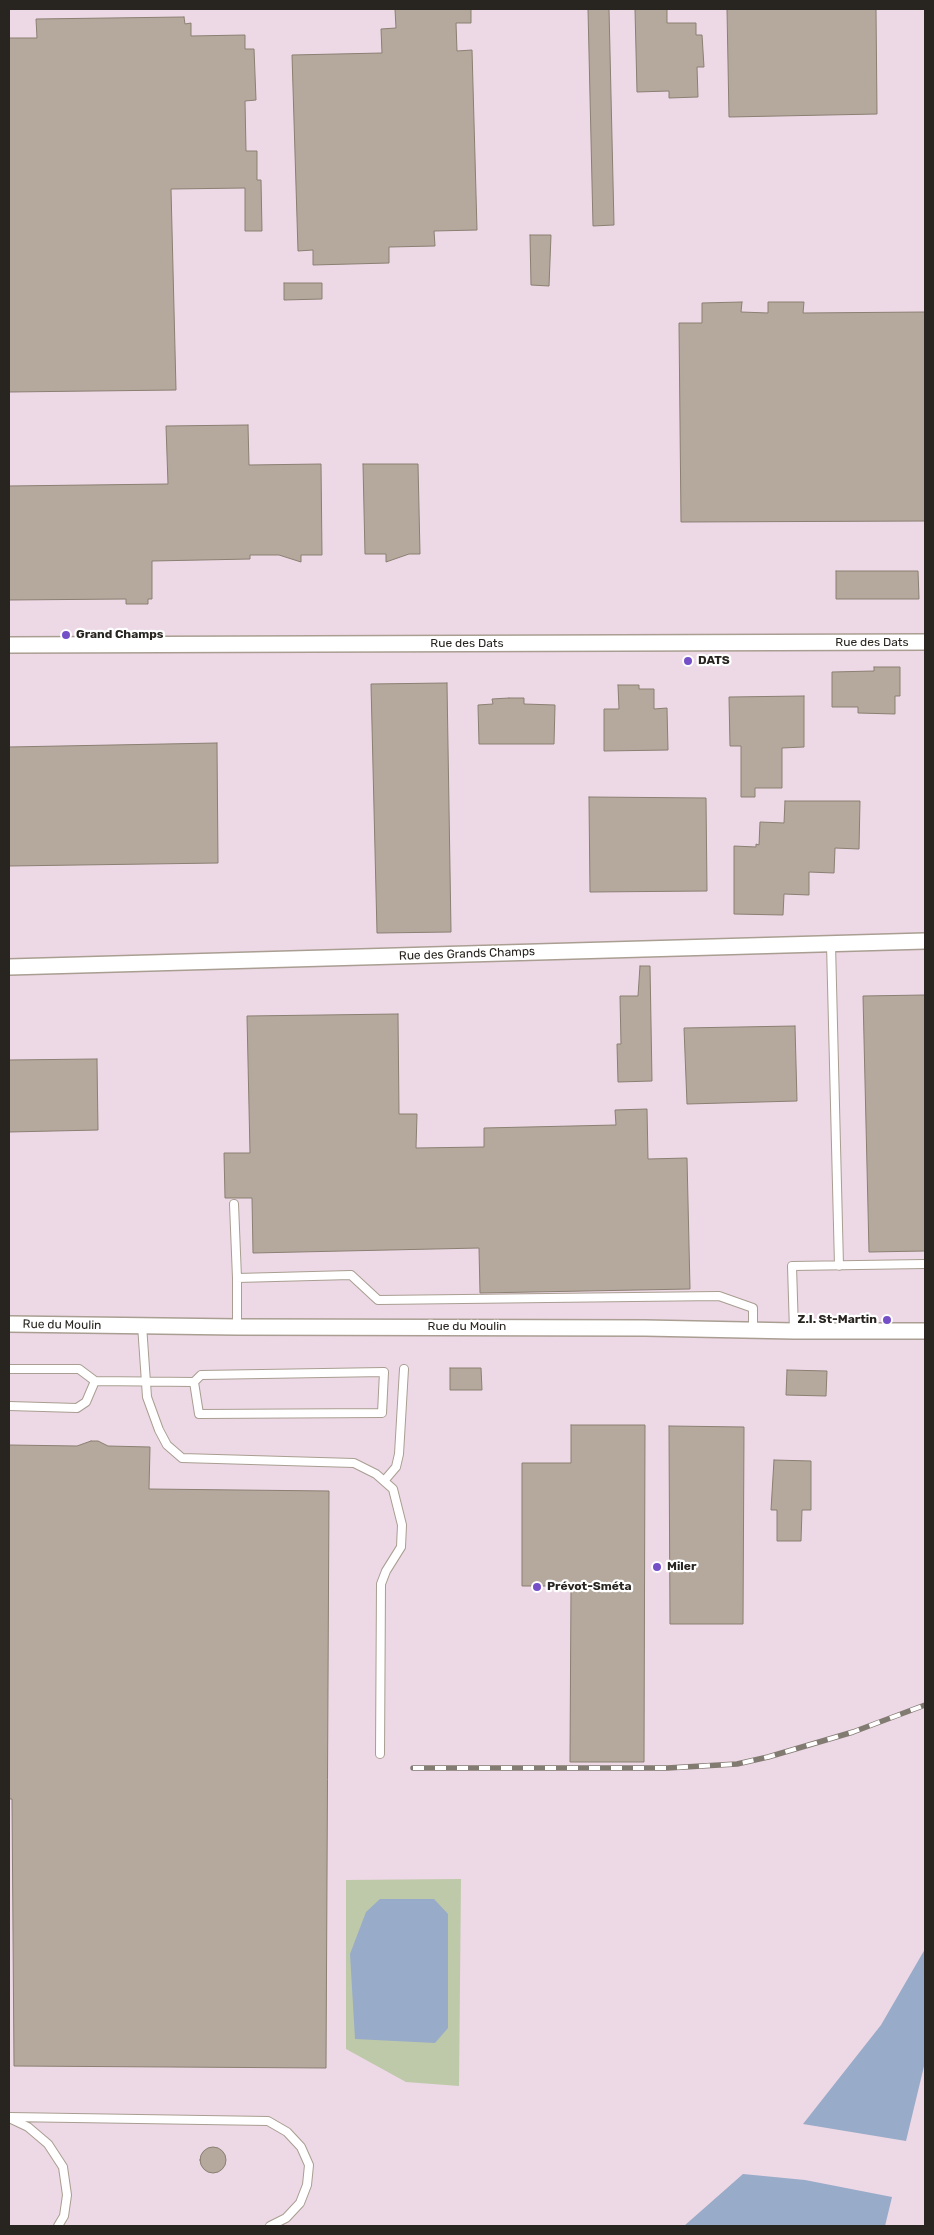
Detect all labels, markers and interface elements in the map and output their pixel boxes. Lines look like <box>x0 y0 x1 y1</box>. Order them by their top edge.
place label: Grand Champs <box>76 628 163 642</box>
marker: Grand Champs <box>60 629 72 641</box>
street label: Rue des Dats <box>835 636 909 650</box>
street label: Rue des Dats <box>430 637 504 651</box>
place label: DATS <box>698 654 730 668</box>
marker: DATS <box>682 655 694 667</box>
street label: Rue des Grands Champs <box>399 944 535 964</box>
place label: Z.I. St-Martin <box>798 1313 877 1327</box>
marker: Z.I. St-Martin <box>881 1314 893 1326</box>
street label: Rue du Moulin <box>22 1317 102 1333</box>
street label: Rue du Moulin <box>428 1320 506 1334</box>
place label: Miler <box>667 1560 696 1574</box>
marker: Miler <box>651 1561 663 1573</box>
place label: Prévot-Sméta <box>547 1580 632 1594</box>
marker: Prévot-Sméta <box>531 1581 543 1593</box>

